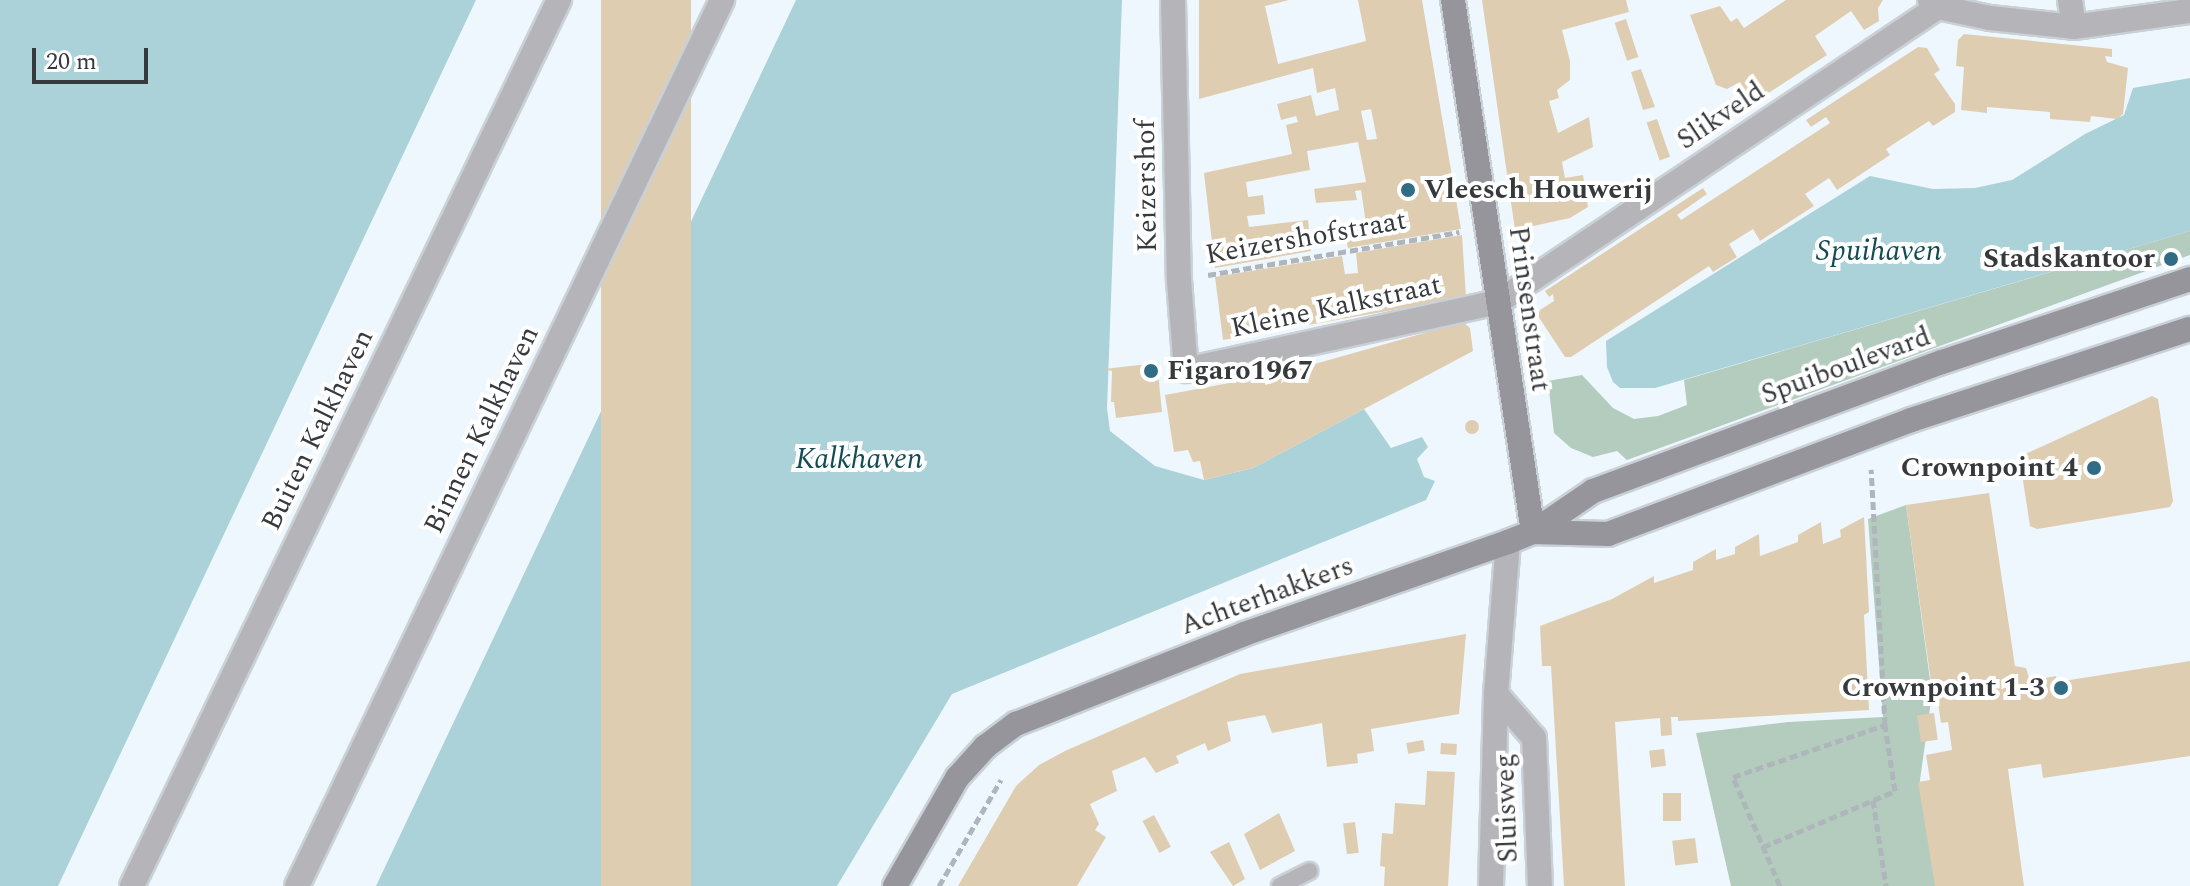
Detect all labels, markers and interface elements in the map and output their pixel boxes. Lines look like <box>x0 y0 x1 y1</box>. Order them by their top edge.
scale bar <box>36 32 152 82</box>
text: 20 m <box>46 44 97 80</box>
street label: Slikveld <box>1671 75 1771 157</box>
street label: Keizershof <box>1129 119 1165 253</box>
place label: Vleesch Houwerij <box>1424 173 1653 207</box>
marker: Vleesch Houwerij <box>1399 181 1417 199</box>
street label: Keizershofstraat <box>1203 204 1409 272</box>
street label: Prinsenstraat <box>1501 224 1557 394</box>
water label: Spuihaven <box>1816 233 1942 269</box>
place label: Stadskantoor <box>1983 242 2155 276</box>
marker: Stadskantoor <box>2162 250 2180 268</box>
street label: Kleine Kalkstraat <box>1228 268 1444 346</box>
street label: Spuiboulevard <box>1757 320 1935 412</box>
street label: Binnen Kalkhaven <box>417 321 547 539</box>
street label: Buiten Kalkhaven <box>255 324 381 536</box>
place label: Figaro1967 <box>1167 354 1313 388</box>
marker: Figaro1967 <box>1142 362 1160 380</box>
water label: Kalkhaven <box>795 441 923 477</box>
place label: Crownpoint 4 <box>1901 451 2078 485</box>
marker: Crownpoint 4 <box>2085 459 2103 477</box>
street label: Achterhakkers <box>1176 549 1358 643</box>
place label: Crownpoint 1-3 <box>1842 671 2045 705</box>
marker: Crownpoint 1-3 <box>2052 679 2070 697</box>
street label: Sluisweg <box>1488 753 1526 863</box>

